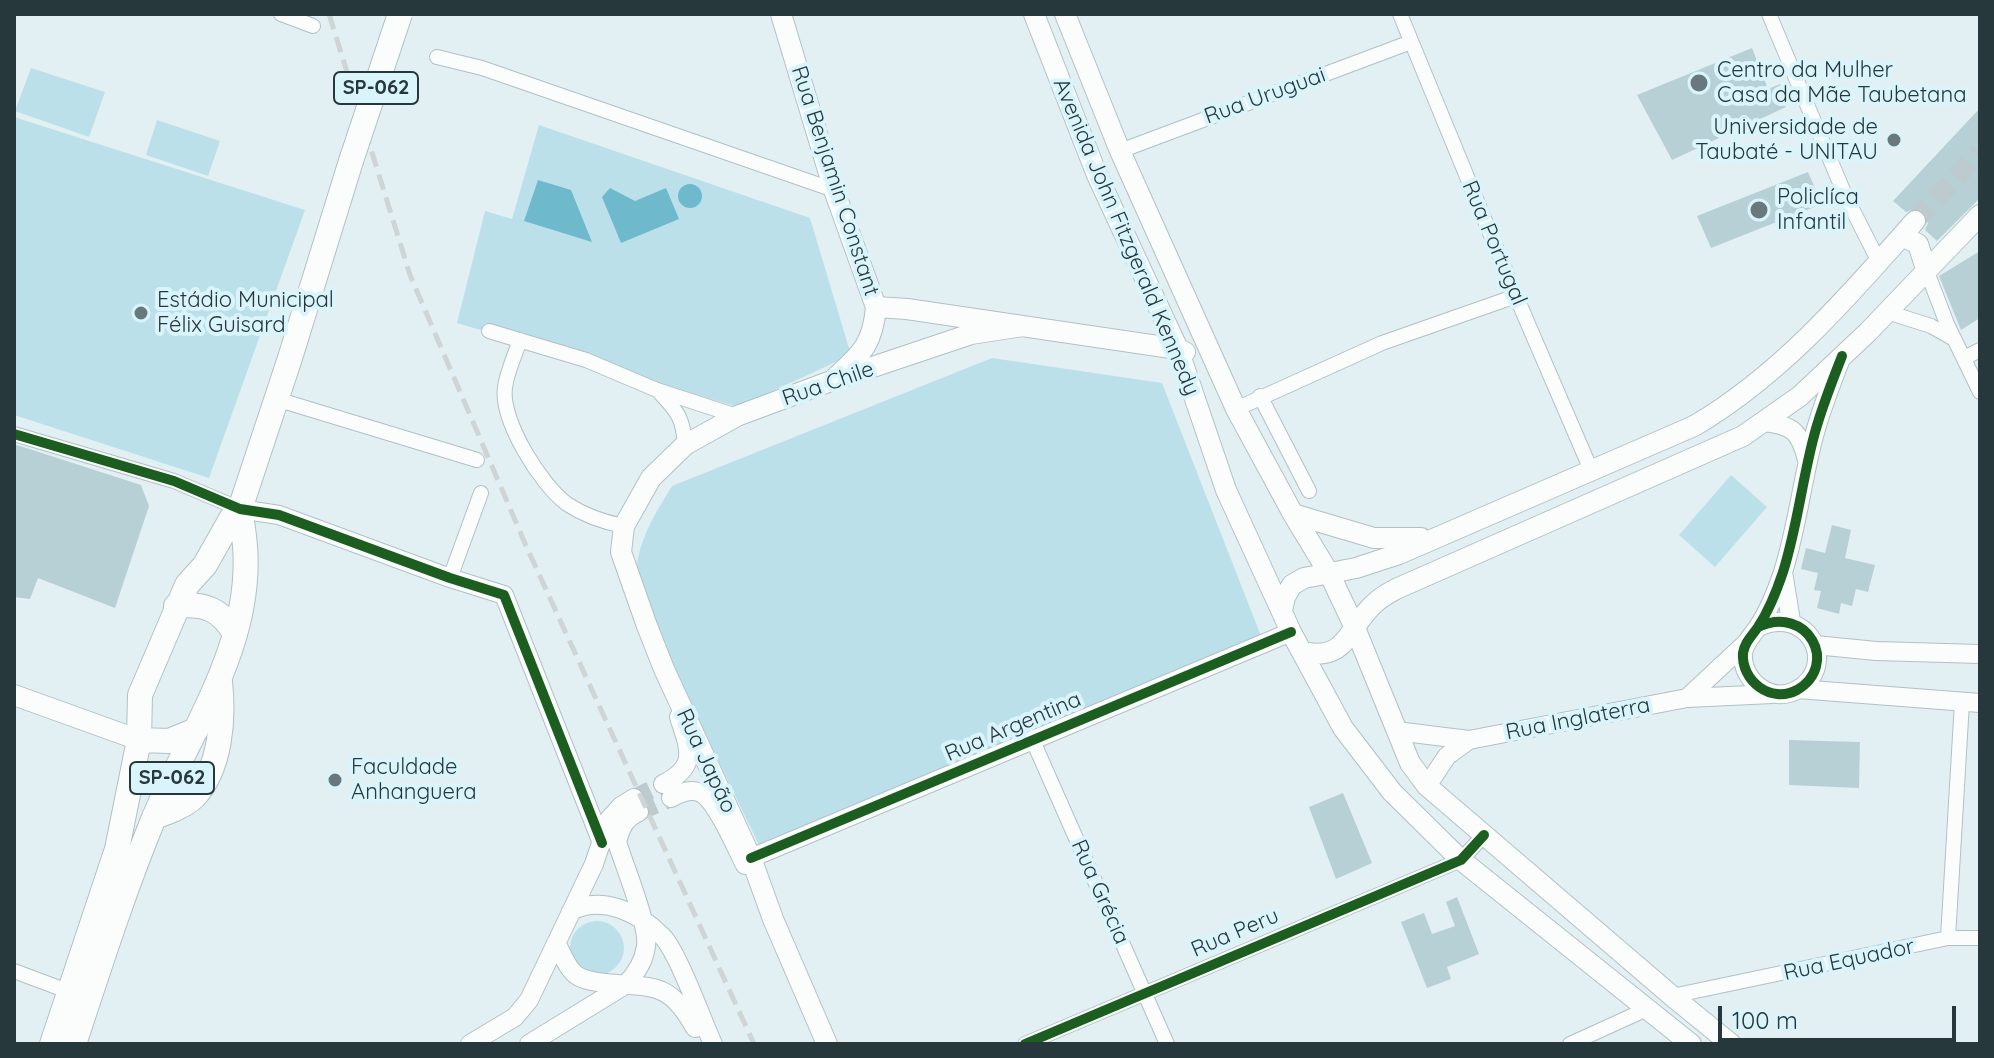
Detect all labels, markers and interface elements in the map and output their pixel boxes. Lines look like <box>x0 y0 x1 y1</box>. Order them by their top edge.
place label: Centro da Mulher Casa da Mãe Taubetana <box>1717 57 1966 108</box>
street label: Rua Uruguai <box>1201 62 1329 130</box>
street label: Rua Benjamin Constant <box>785 63 885 299</box>
road number: SP-062 <box>334 72 418 104</box>
marker: Centro da Mulher Casa da Mãe Taubetana <box>1688 72 1710 94</box>
street label: Avenida John Fitzgerald Kennedy <box>1047 75 1205 399</box>
place label: Universidade de Taubaté - UNITAU <box>1695 114 1878 166</box>
marker: Universidade de Taubaté - UNITAU <box>1885 131 1903 149</box>
street label: Rua Portugal <box>1456 177 1532 309</box>
place label: Policlíca Infantil <box>1777 184 1859 236</box>
marker: Policlíca Infantil <box>1748 199 1770 221</box>
place label: Estádio Municipal Félix Guisard <box>157 287 334 338</box>
marker: Estádio Municipal Félix Guisard <box>132 304 150 322</box>
street label: Rua Chile <box>779 356 877 412</box>
street label: Rua Argentina <box>941 686 1085 768</box>
street label: Rua Inglaterra <box>1504 692 1652 746</box>
street label: Rua Japão <box>670 705 742 817</box>
place label: Faculdade Anhanguera <box>351 754 477 806</box>
road number: SP-062 <box>130 762 214 794</box>
marker: Faculdade Anhanguera <box>326 771 344 789</box>
street label: Rua Grécia <box>1065 836 1135 948</box>
street label: Rua Peru <box>1187 903 1283 963</box>
street label: Rua Equador <box>1781 933 1917 987</box>
scale bar <box>1722 990 1960 1040</box>
text: 100 m <box>1732 1005 1798 1035</box>

